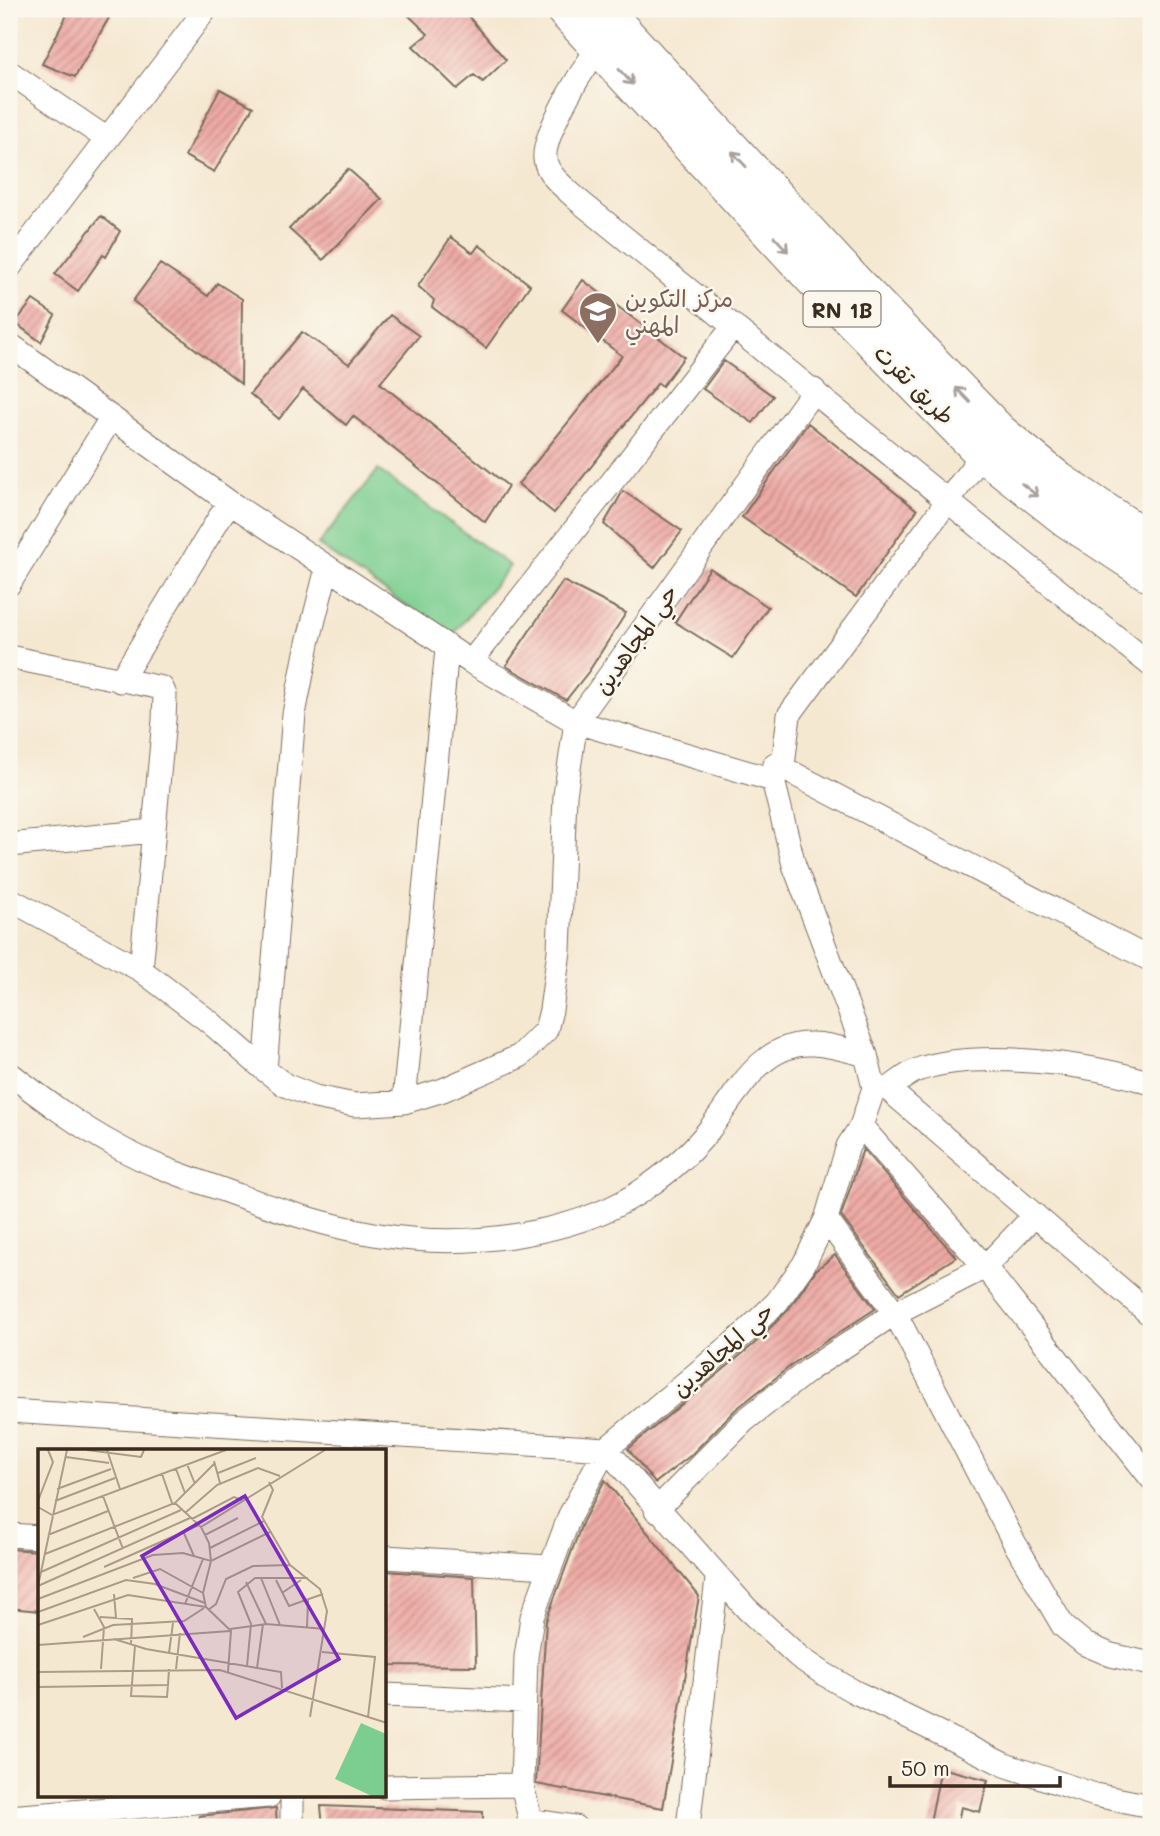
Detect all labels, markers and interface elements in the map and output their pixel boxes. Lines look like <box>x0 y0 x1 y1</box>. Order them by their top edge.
one-way arrow <box>618 68 635 85</box>
one-way arrow <box>731 151 748 168</box>
one-way arrow <box>773 235 789 253</box>
place label: مركز التكوين المهني <box>625 283 733 346</box>
school or university icon: مركز التكوين المهني <box>577 290 619 345</box>
road number: RN 1B <box>804 292 880 326</box>
street label: طريق تقرت <box>868 337 962 431</box>
one-way arrow <box>955 387 972 404</box>
one-way arrow <box>1020 482 1039 497</box>
street label: حي المجاهدين <box>586 578 690 704</box>
street label: حي المجاهدين <box>664 1295 784 1408</box>
inset map <box>38 1449 387 1798</box>
scale bar <box>890 1745 1060 1789</box>
text: 50 m <box>901 1754 950 1781</box>

